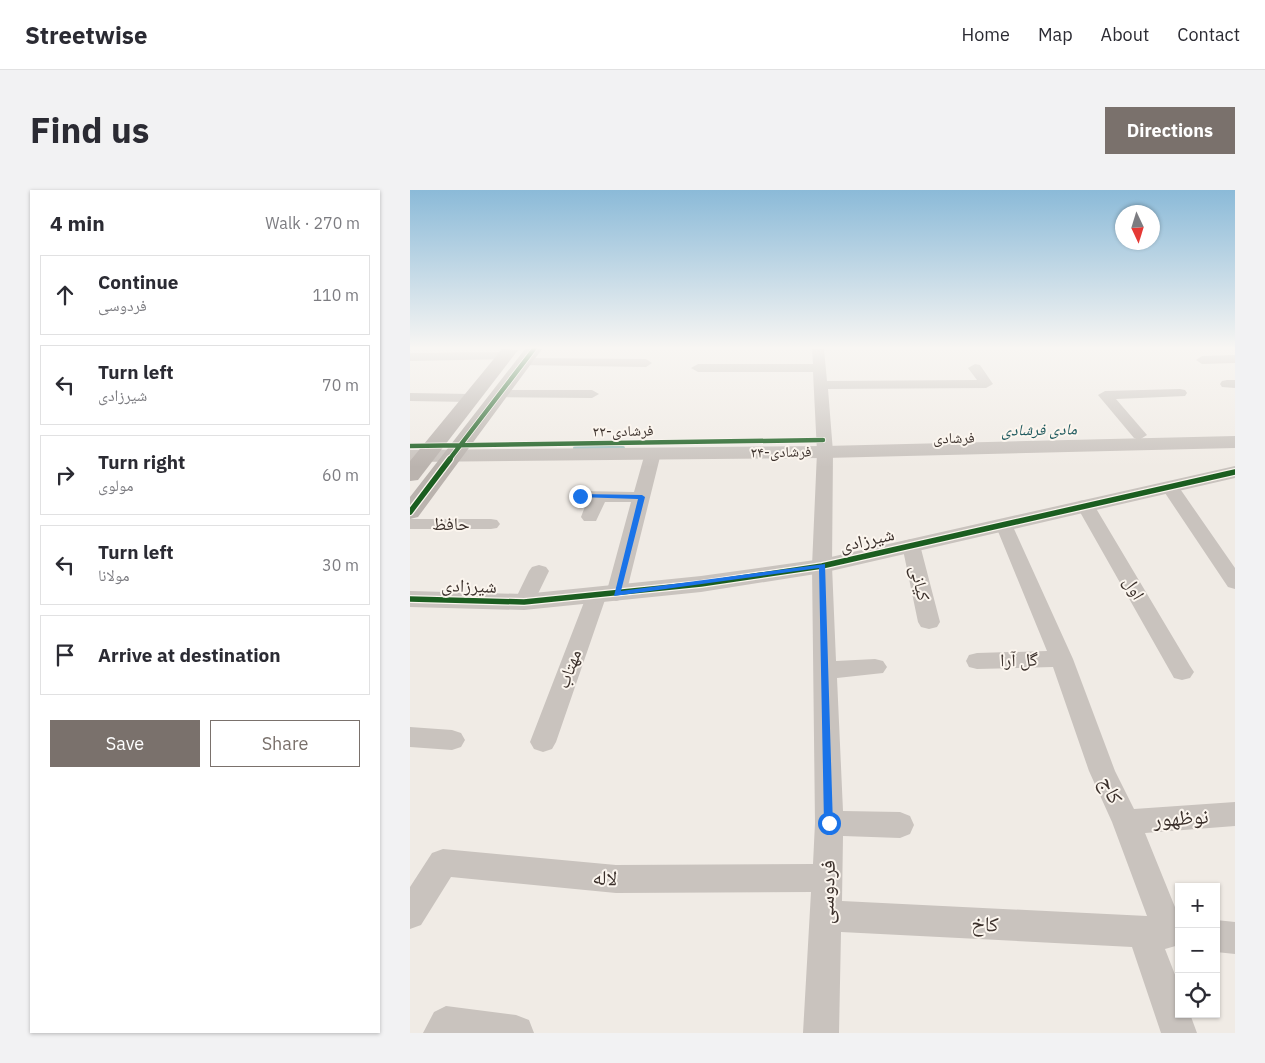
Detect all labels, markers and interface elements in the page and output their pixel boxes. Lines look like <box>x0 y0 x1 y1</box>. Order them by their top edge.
text: Streetwise <box>25 19 147 51</box>
text: Home <box>962 23 1010 46</box>
text: Map <box>1038 23 1073 46</box>
text: About <box>1101 23 1149 46</box>
text: Contact <box>1177 23 1240 46</box>
text: Find us <box>30 107 149 153</box>
button: Directions <box>1105 107 1235 154</box>
north arrow <box>1115 205 1160 250</box>
text: 4 min <box>50 209 105 237</box>
text: Walk · 270 m <box>265 213 360 233</box>
text: Continue <box>98 270 178 294</box>
icon: ahead <box>51 281 79 309</box>
text: 110 m <box>312 285 359 305</box>
text: فردوسی <box>98 295 147 315</box>
text: Turn left <box>98 360 174 384</box>
icon: left <box>51 371 79 399</box>
text: 70 m <box>322 375 359 395</box>
text: شیرزادی <box>98 385 147 405</box>
water label: مادی فرشادی <box>1001 418 1078 441</box>
street label: ۲۲-فرشادی <box>592 420 654 442</box>
street label: فرشادی <box>933 428 975 448</box>
street label: ۲۴-فرشادی <box>750 441 812 463</box>
text: Turn right <box>98 450 185 474</box>
icon: right <box>51 461 79 489</box>
text: 60 m <box>322 465 359 485</box>
text: مولوی <box>98 475 134 495</box>
route end <box>569 485 592 508</box>
street label: حافظ <box>432 512 470 535</box>
street label: شیرزادی <box>837 522 896 557</box>
text: Turn left <box>98 540 174 564</box>
icon: left <box>51 551 79 579</box>
text: 30 m <box>322 555 359 575</box>
street label: کیانی <box>905 563 936 603</box>
text: مولانا <box>98 565 130 585</box>
street label: اول <box>1119 572 1150 604</box>
street label: شیرزادی <box>441 573 497 598</box>
icon: arrive <box>51 641 79 669</box>
text: Arrive at destination <box>98 643 281 667</box>
street label: مهتاب <box>551 646 586 692</box>
street label: گل آرا <box>1000 648 1039 671</box>
button: Save <box>50 720 200 767</box>
button: Share <box>210 720 360 767</box>
street label: کاج <box>1093 771 1131 808</box>
street label: نوظهور <box>1151 801 1210 833</box>
route start <box>818 812 841 835</box>
street label: فردوسی <box>811 859 841 924</box>
street label: لاله <box>592 862 618 892</box>
map controls <box>1175 883 1220 1018</box>
button: + <box>1175 883 1220 928</box>
street label: کاخ <box>971 908 1000 938</box>
button: − <box>1175 928 1220 973</box>
button: locate <box>1175 973 1220 1018</box>

